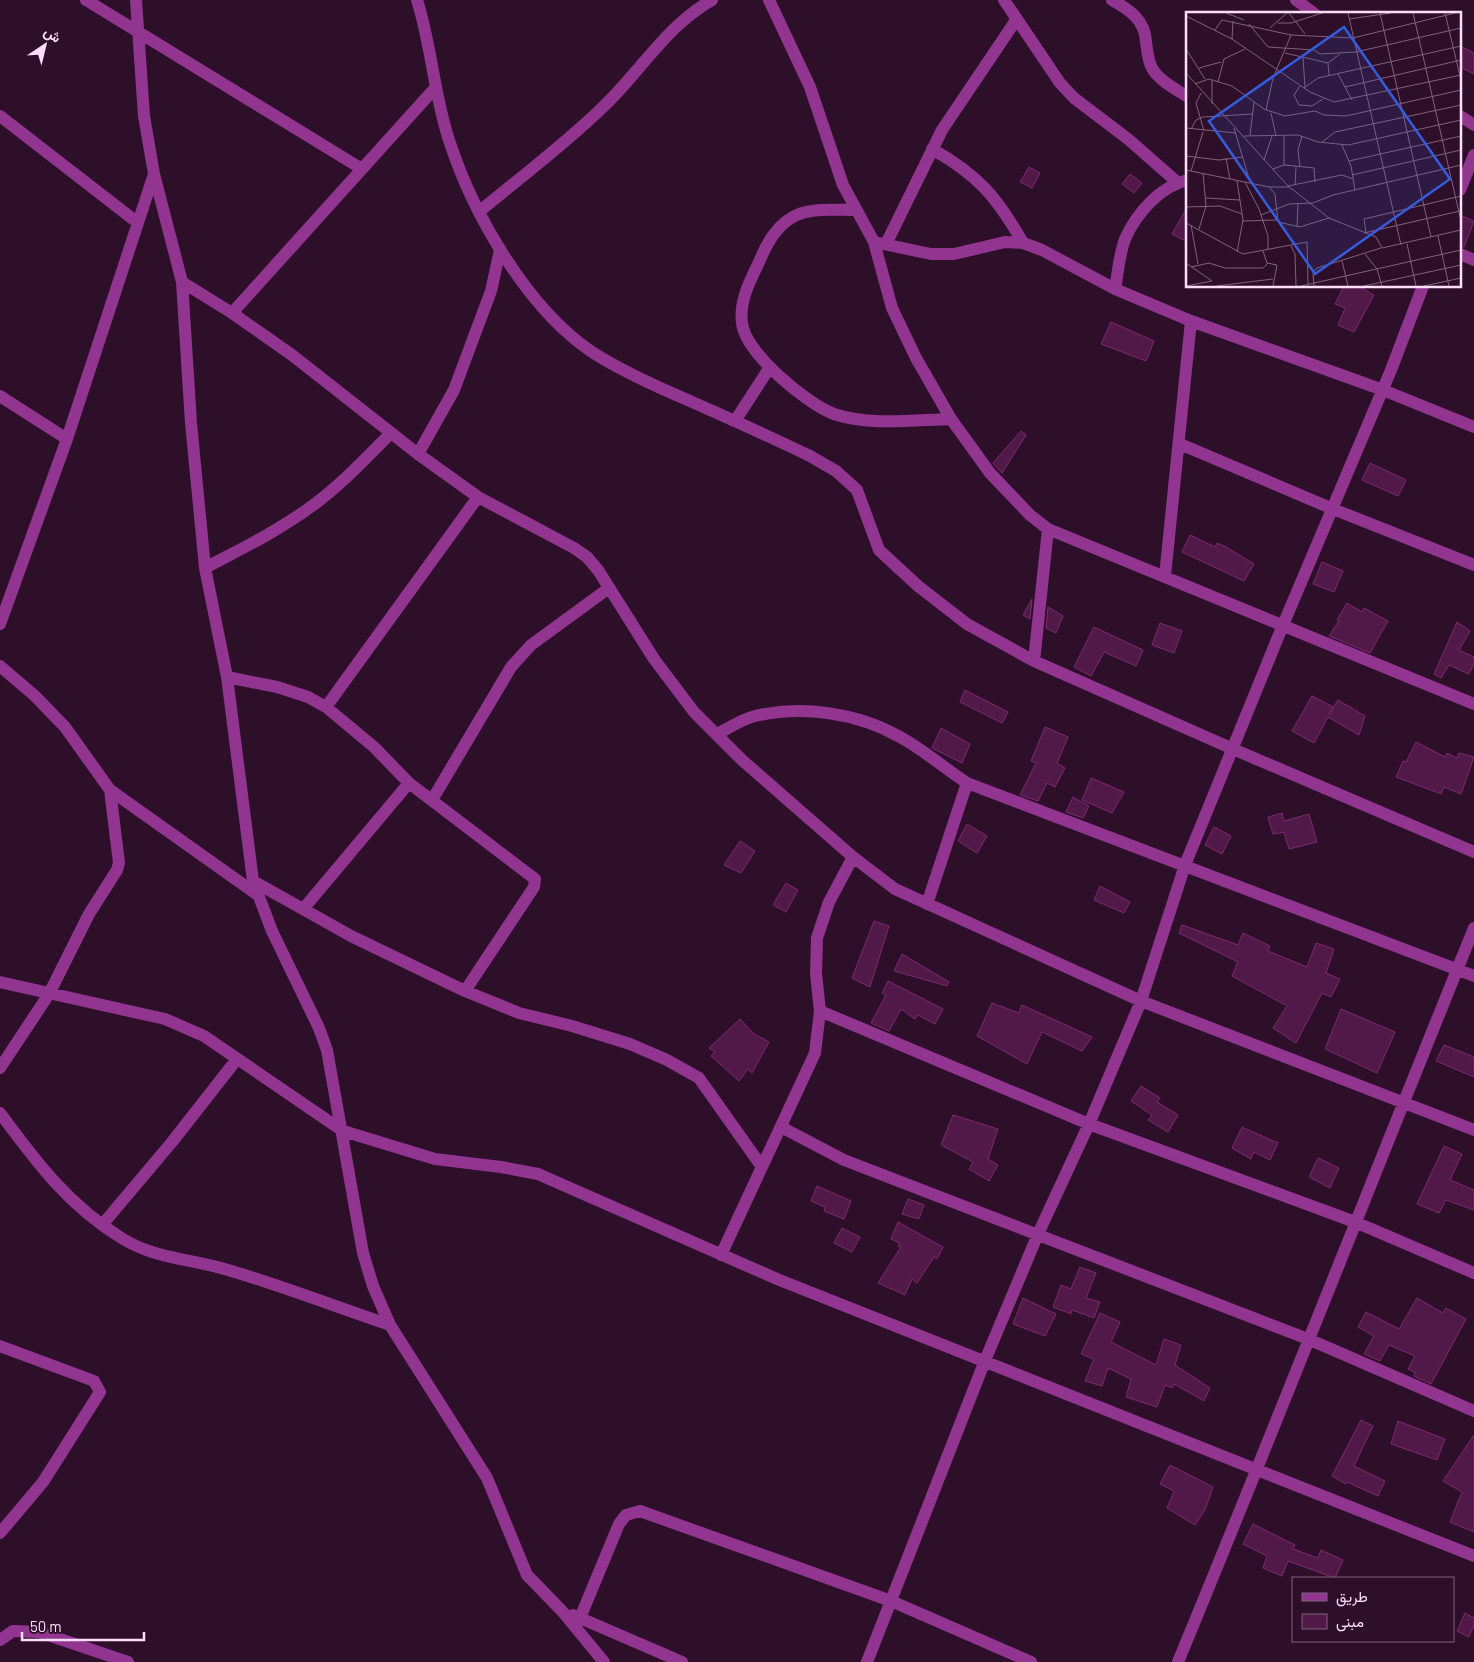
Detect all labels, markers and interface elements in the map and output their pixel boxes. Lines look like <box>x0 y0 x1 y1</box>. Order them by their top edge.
inset map <box>1186 12 1462 288</box>
north arrow <box>20 20 70 70</box>
text: ش <box>40 22 65 47</box>
legend <box>1292 1577 1454 1642</box>
text: طريق <box>1336 1587 1368 1607</box>
scale bar <box>22 1610 145 1642</box>
text: مبنى <box>1336 1612 1364 1632</box>
text: 50 m <box>30 1617 62 1635</box>

